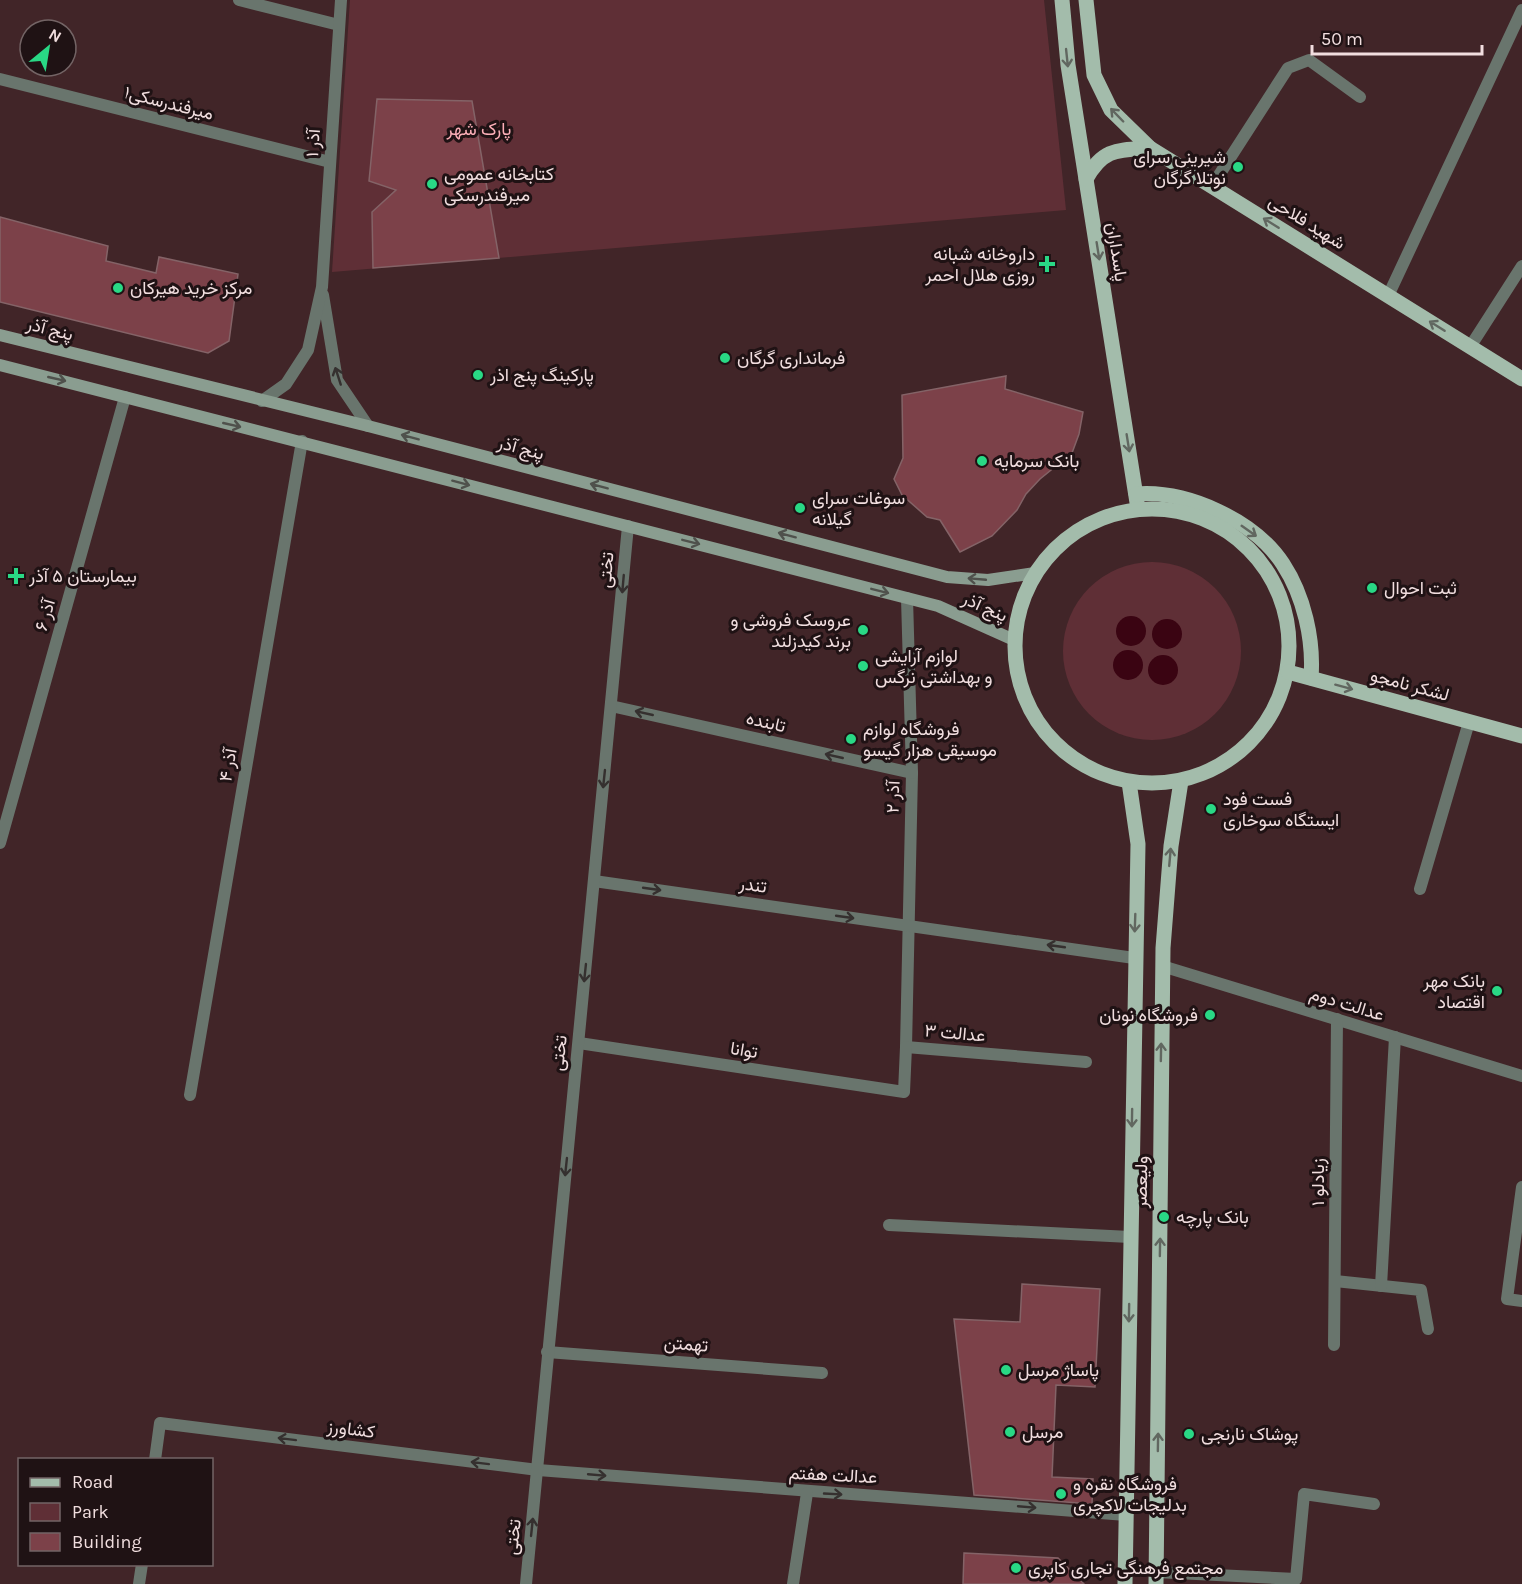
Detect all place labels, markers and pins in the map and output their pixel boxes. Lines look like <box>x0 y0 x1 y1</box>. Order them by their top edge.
place label: شیرینی سرای نوتلا گرگان <box>1133 146 1226 189</box>
marker: شیرینی سرای نوتلا گرگان <box>1231 160 1245 174</box>
place label: کتابخانه عمومی میرفندرسکی <box>444 163 554 206</box>
marker: کتابخانه عمومی میرفندرسکی <box>425 177 439 191</box>
place label: داروخانه شبانه روزی هلال احمر <box>924 243 1035 286</box>
marker: داروخانه شبانه روزی هلال احمر <box>1040 257 1054 271</box>
place label: مرکز خرید هیرکان <box>130 277 252 299</box>
marker: مرکز خرید هیرکان <box>111 281 125 295</box>
place label: فرمانداری گرگان <box>737 347 845 369</box>
marker: فرمانداری گرگان <box>718 351 732 365</box>
place label: پارکینگ پنج اذر <box>489 364 594 387</box>
marker: پارکینگ پنج اذر <box>471 368 485 382</box>
place label: بانک سرمایه <box>994 450 1079 472</box>
marker: بانک سرمایه <box>975 454 989 468</box>
place label: سوغات سرای گیلانه <box>812 487 905 530</box>
marker: سوغات سرای گیلانه <box>793 501 807 515</box>
place label: بیمارستان ۵ آذر <box>28 565 137 587</box>
marker: بیمارستان ۵ آذر <box>7 567 25 585</box>
place label: ثبت احوال <box>1384 577 1457 599</box>
marker: ثبت احوال <box>1365 581 1379 595</box>
place label: عروسک فروشی و برند کیدزلند <box>730 609 851 652</box>
marker: عروسک فروشی و برند کیدزلند <box>856 623 870 637</box>
place label: لوازم آرایشی و بهداشتی نرگس <box>875 645 993 688</box>
marker: لوازم آرایشی و بهداشتی نرگس <box>856 659 870 673</box>
place label: فروشگاه لوازم موسیقی هزار گیسو <box>863 718 997 761</box>
marker: فروشگاه لوازم موسیقی هزار گیسو <box>844 732 858 746</box>
place label: فست فود ایستگاه سوخاری <box>1223 788 1339 831</box>
marker: فست فود ایستگاه سوخاری <box>1204 802 1218 816</box>
place label: بانک مهر اقتصاد <box>1422 970 1485 1013</box>
marker: بانک مهر اقتصاد <box>1490 984 1504 998</box>
place label: فروشگاه نونان <box>1099 1004 1198 1026</box>
marker: فروشگاه نونان <box>1203 1008 1217 1022</box>
place label: بانک پارچه <box>1176 1206 1249 1229</box>
marker: بانک پارچه <box>1157 1210 1171 1224</box>
place label: پاساژ مرسل <box>1018 1359 1099 1382</box>
marker: پاساژ مرسل <box>999 1363 1013 1377</box>
place label: مرسل <box>1022 1421 1063 1443</box>
place label: پوشاک نارنجی <box>1201 1423 1298 1446</box>
marker: مرسل <box>1003 1425 1017 1439</box>
marker: پوشاک نارنجی <box>1182 1427 1196 1441</box>
place label: فروشگاه نقره و بدلیجات لاکچری <box>1073 1473 1187 1517</box>
marker: فروشگاه نقره و بدلیجات لاکچری <box>1054 1487 1068 1501</box>
place label: مجتمع فرهنگی تجاری کاپری <box>1028 1557 1223 1580</box>
marker: مجتمع فرهنگی تجاری کاپری <box>1009 1561 1023 1575</box>

